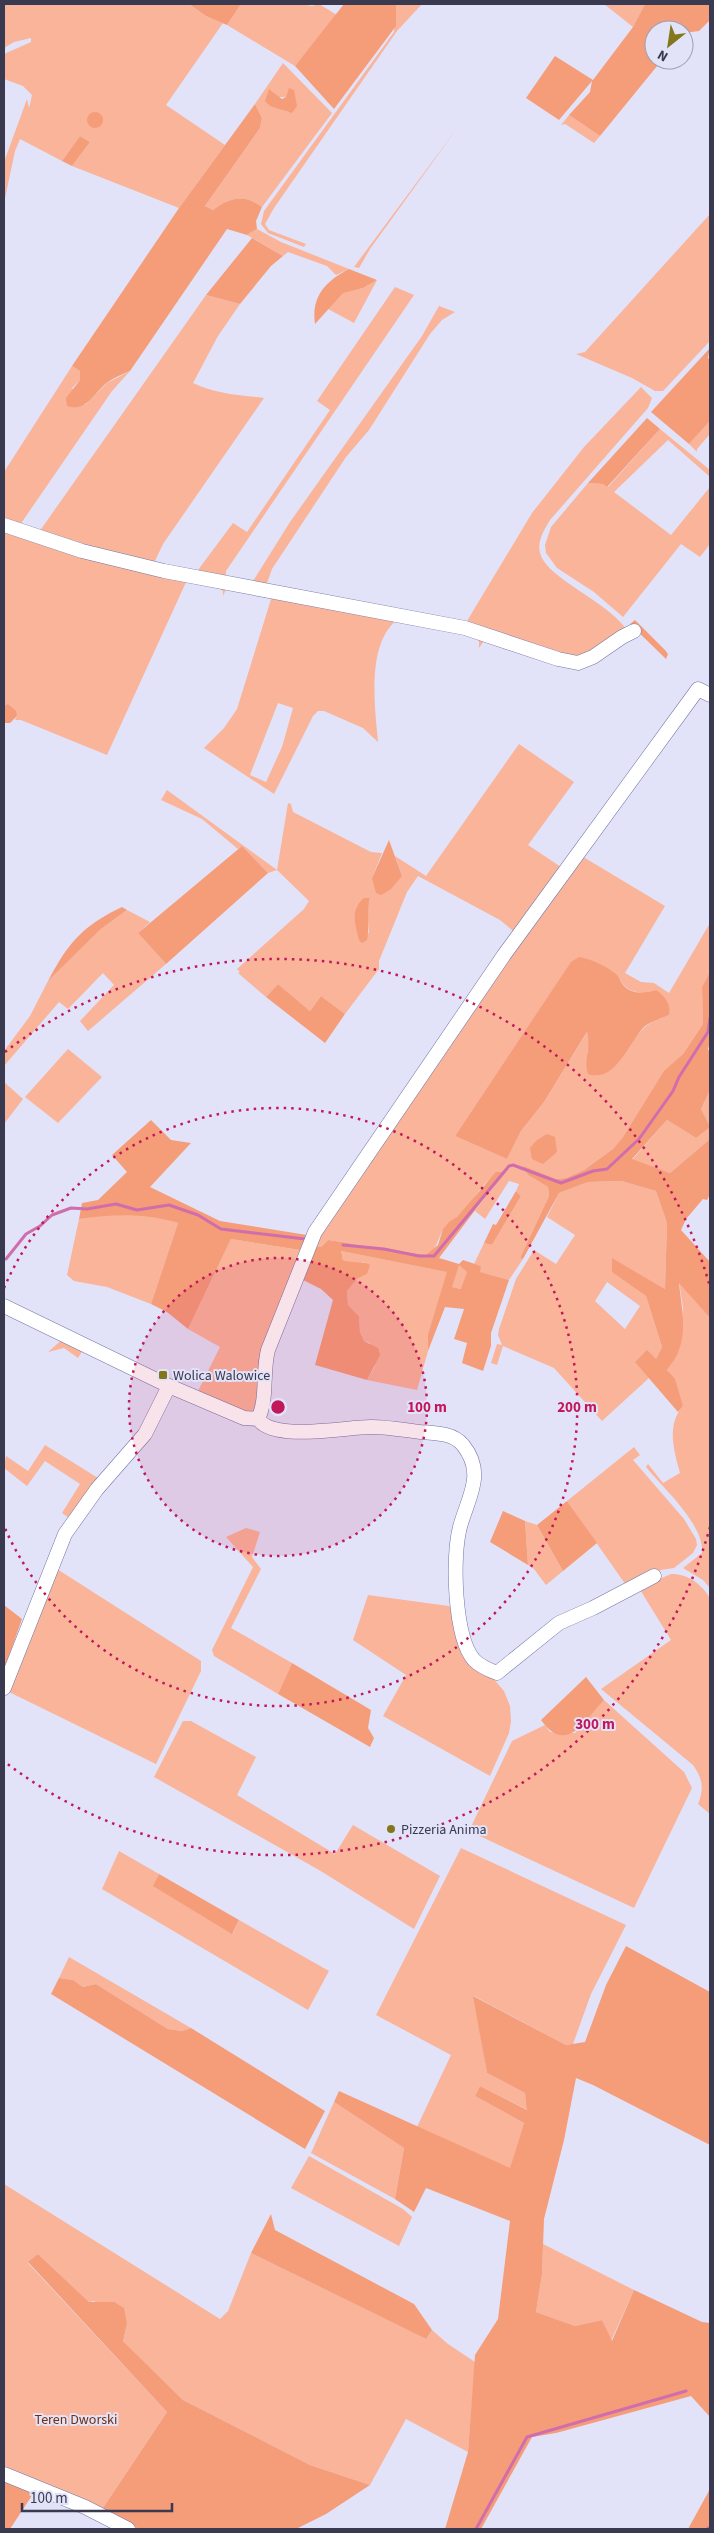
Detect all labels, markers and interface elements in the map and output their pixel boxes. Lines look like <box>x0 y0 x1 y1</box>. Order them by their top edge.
north arrow <box>644 20 694 70</box>
text: N <box>654 44 672 66</box>
place label: Wolica Walowice <box>173 1366 270 1386</box>
marker: Wolica Walowice <box>157 1369 169 1381</box>
text: 100 m <box>407 1397 447 1418</box>
text: 200 m <box>557 1397 597 1418</box>
centre of rings <box>269 1398 287 1416</box>
text: 300 m <box>575 1714 615 1735</box>
place label: Pizzeria Anima <box>401 1820 487 1840</box>
marker: Pizzeria Anima <box>385 1823 397 1835</box>
park label: Teren Dworski <box>35 2410 117 2430</box>
scale bar <box>22 2480 172 2512</box>
text: 100 m <box>30 2488 68 2509</box>

